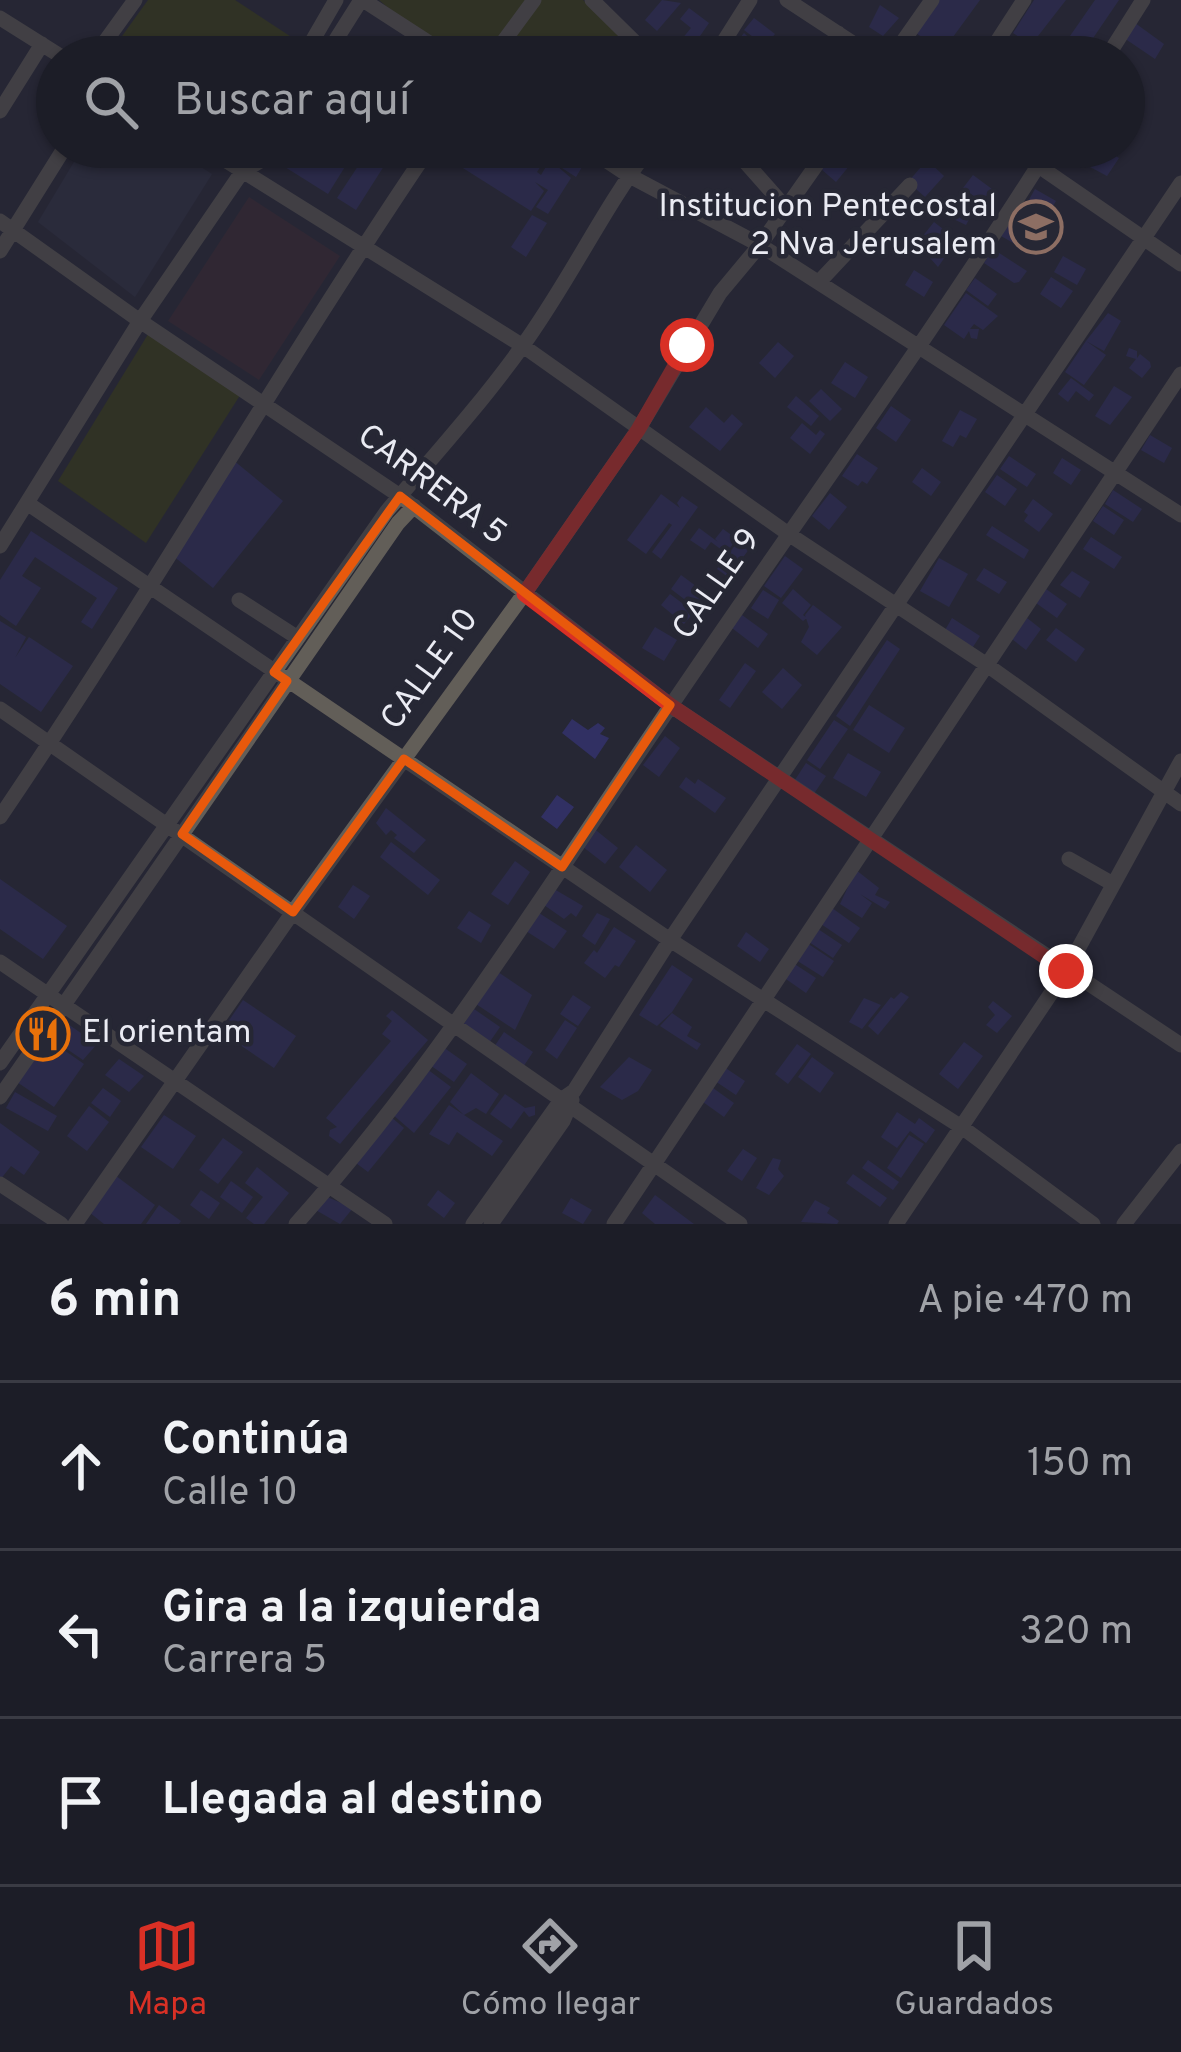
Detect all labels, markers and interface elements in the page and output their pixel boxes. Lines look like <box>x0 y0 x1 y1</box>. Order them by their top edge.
search box <box>36 36 1145 168</box>
icon: search <box>78 69 144 135</box>
text: Buscar aquí <box>174 74 410 131</box>
place label: Institucion Pentecostal 2 Nva Jerusalem <box>659 187 997 267</box>
school or university icon: Institucion Pentecostal 2 Nva Jerusalem <box>1008 199 1064 255</box>
route start <box>660 318 714 372</box>
street label: CARRERA 5 <box>348 416 514 556</box>
street label: CALLE 9 <box>665 521 771 649</box>
street label: CALLE 10 <box>373 601 489 739</box>
route end <box>1039 944 1093 998</box>
restaurant icon: El orientam <box>15 1006 71 1062</box>
place label: El orientam <box>82 1013 252 1055</box>
text: 6 min <box>48 1270 181 1335</box>
text: A pie · 470 m <box>917 1278 1133 1327</box>
text: Continúa <box>162 1413 349 1470</box>
icon: ahead <box>48 1433 114 1499</box>
text: 150 m <box>1027 1441 1133 1490</box>
text: Calle 10 <box>162 1470 298 1519</box>
text: Gira a la izquierda <box>162 1581 542 1638</box>
icon: left <box>48 1601 114 1667</box>
text: 320 m <box>1019 1609 1133 1658</box>
text: Carrera 5 <box>162 1638 327 1687</box>
icon: arrive <box>48 1769 114 1835</box>
text: Llegada al destino <box>162 1773 543 1830</box>
tab: Mapa <box>127 1913 207 2027</box>
tab: Cómo llegar <box>461 1913 640 2027</box>
tab: Guardados <box>894 1913 1054 2027</box>

